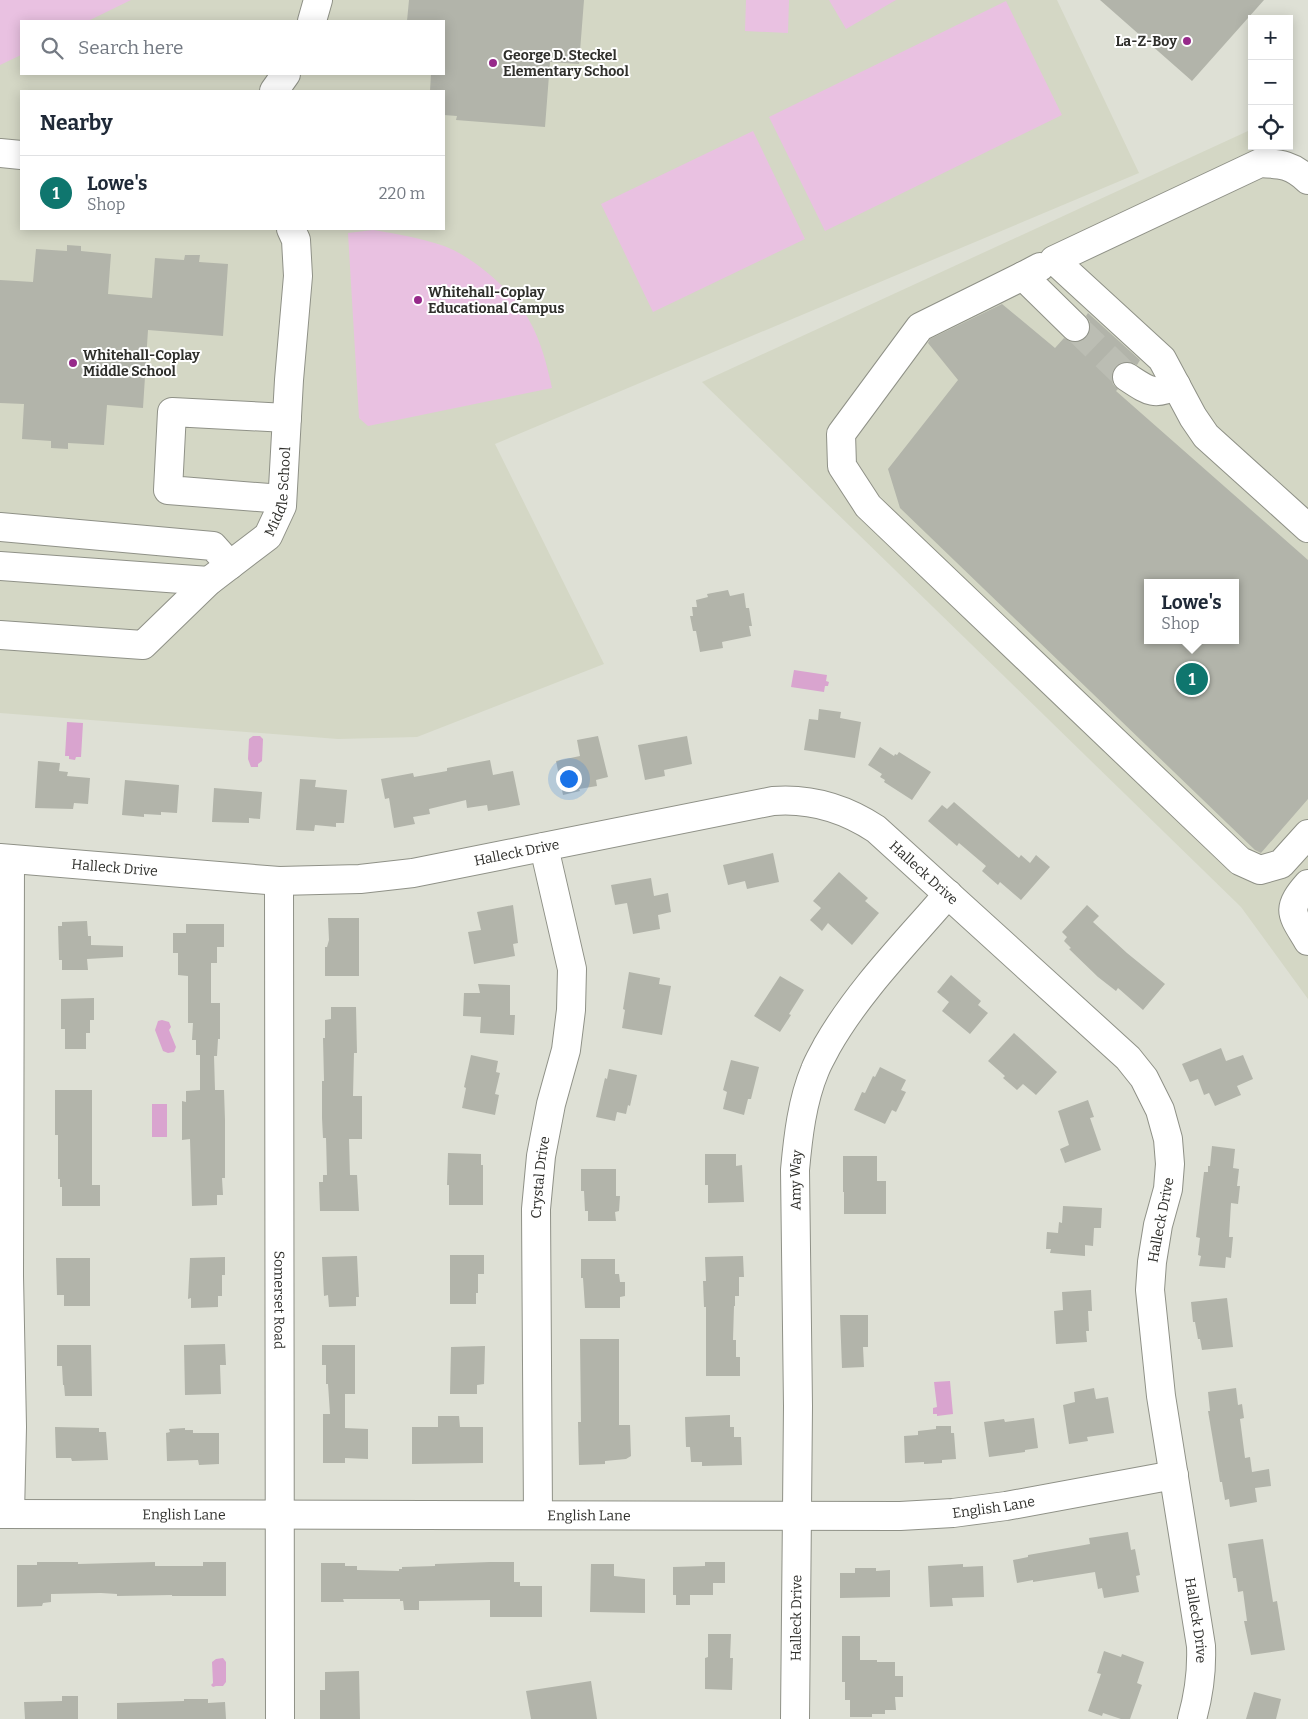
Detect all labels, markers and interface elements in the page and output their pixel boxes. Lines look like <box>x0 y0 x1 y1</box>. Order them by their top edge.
map controls <box>1248 15 1293 150</box>
button: + <box>1248 15 1293 60</box>
search box <box>20 20 445 75</box>
place label: La-Z-Boy <box>1116 33 1177 50</box>
icon: search <box>38 34 66 62</box>
marker: La-Z-Boy <box>1181 35 1193 47</box>
text: Search here <box>78 36 183 59</box>
place label: George D. Steckel Elementary School <box>503 47 629 80</box>
marker: George D. Steckel Elementary School <box>487 57 499 69</box>
button: − <box>1248 60 1293 105</box>
button: locate <box>1248 105 1293 150</box>
text: Nearby <box>40 110 113 136</box>
text: Lowe's <box>87 172 147 195</box>
text: 1 <box>53 184 59 203</box>
text: 220 m <box>379 184 425 203</box>
text: Shop <box>87 195 125 214</box>
place label: Whitehall-Coplay Educational Campus <box>428 284 564 317</box>
marker: Whitehall-Coplay Educational Campus <box>412 294 424 306</box>
place label: Whitehall-Coplay Middle School <box>83 347 200 380</box>
marker: Whitehall-Coplay Middle School <box>67 357 79 369</box>
street label: Middle School <box>261 446 294 539</box>
popup <box>1144 579 1239 644</box>
text: Lowe's <box>1161 591 1222 614</box>
text: Shop <box>1161 614 1200 633</box>
pin: 1 <box>1176 660 1208 698</box>
your location <box>556 766 582 792</box>
street label: Halleck Drive <box>472 835 561 869</box>
street label: Halleck Drive <box>886 837 962 908</box>
street label: Halleck Drive <box>71 855 158 879</box>
street label: Crystal Drive <box>527 1135 553 1218</box>
street label: Amy Way <box>786 1148 805 1210</box>
street label: Halleck Drive <box>1144 1176 1178 1264</box>
street label: Somerset Road <box>271 1251 288 1349</box>
street label: English Lane <box>951 1492 1036 1522</box>
street label: English Lane <box>142 1506 226 1523</box>
street label: English Lane <box>547 1507 631 1524</box>
street label: Halleck Drive <box>787 1575 805 1661</box>
street label: Halleck Drive <box>1182 1576 1210 1663</box>

